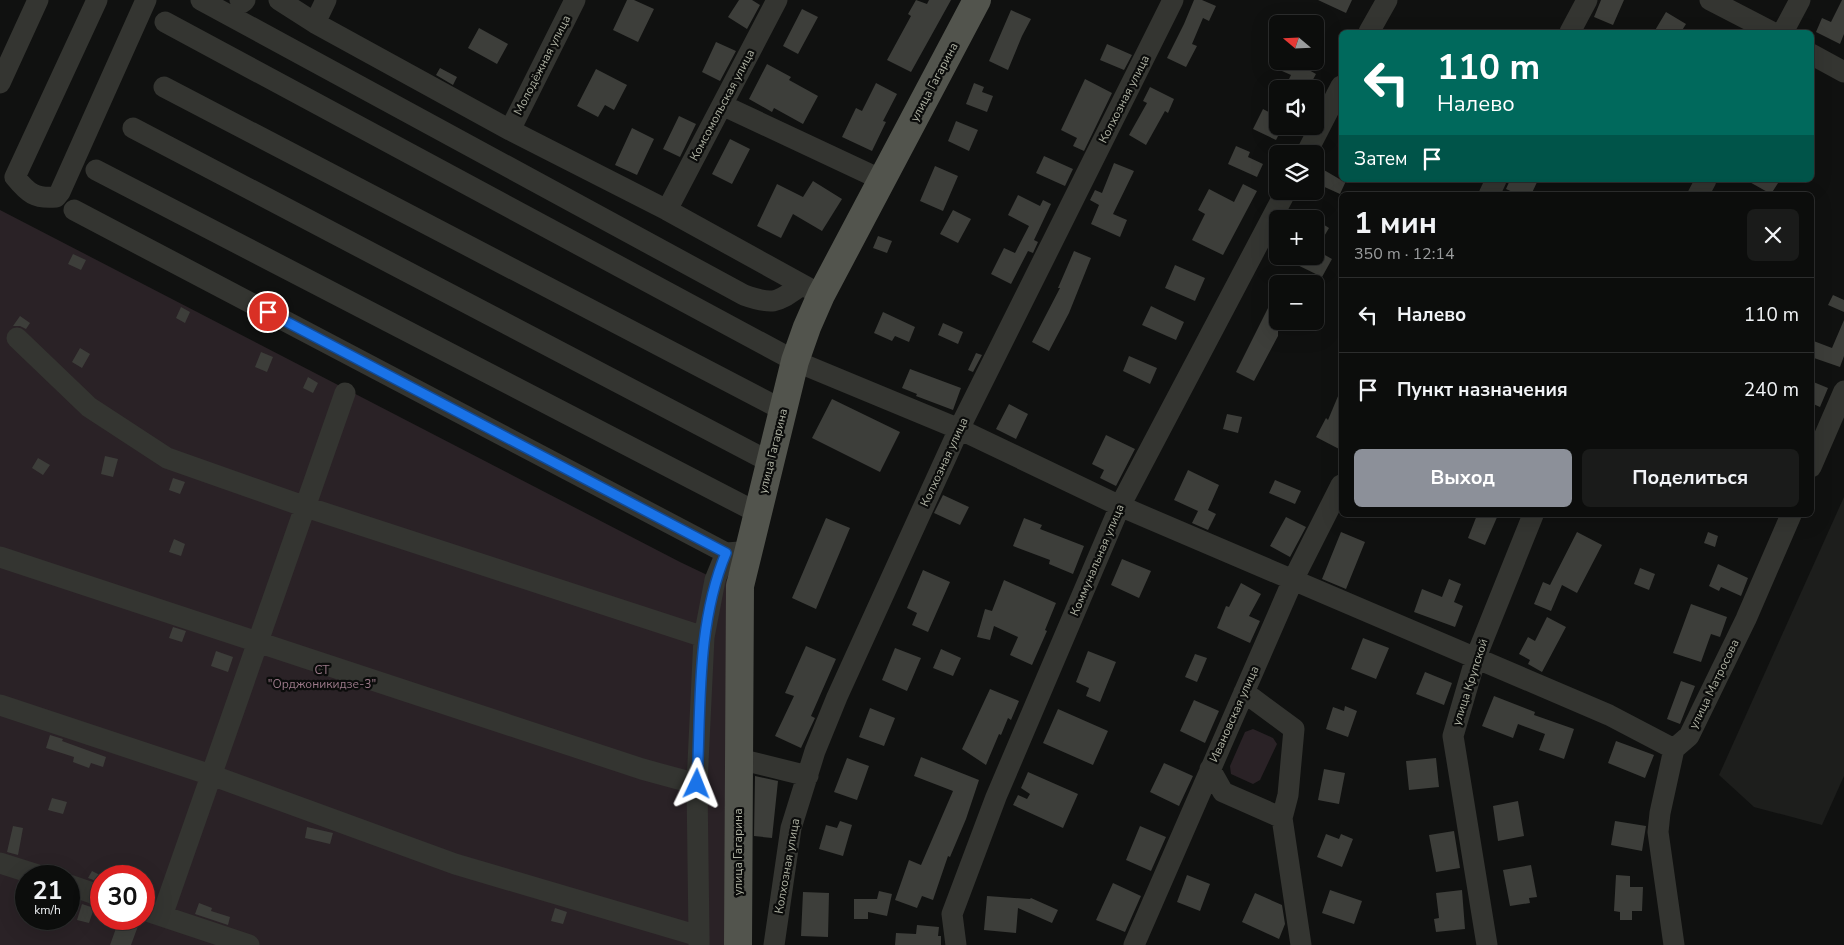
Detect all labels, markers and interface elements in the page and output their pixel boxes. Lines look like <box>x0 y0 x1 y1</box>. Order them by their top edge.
street label: Молодёжная улица <box>510 12 574 118</box>
north arrow <box>1269 15 1324 70</box>
map controls <box>1269 15 1324 330</box>
street label: улица Гагарина <box>906 40 962 124</box>
text: 110 m <box>1437 44 1540 91</box>
street label: Комсомольская улица <box>686 46 758 164</box>
icon: left <box>1354 50 1419 115</box>
street label: Колхозная улица <box>1095 52 1153 146</box>
button: sound <box>1269 80 1324 135</box>
text: Налево <box>1437 89 1515 119</box>
button: layers <box>1269 145 1324 200</box>
icon: arrive <box>1418 145 1446 173</box>
text: Затем <box>1354 146 1408 172</box>
text: 1 мин <box>1354 203 1437 244</box>
button: close <box>1747 209 1799 261</box>
button: + <box>1269 210 1324 265</box>
text: 350 m · 12:14 <box>1354 243 1455 265</box>
button: − <box>1269 275 1324 330</box>
pin <box>247 291 289 333</box>
icon: arrive <box>254 298 282 326</box>
icon: left <box>1354 301 1382 329</box>
text: Налево <box>1397 302 1466 328</box>
text: 110 m <box>1744 302 1799 328</box>
icon: arrive <box>1354 376 1382 404</box>
text: Пункт назначения <box>1397 377 1568 403</box>
text: 240 m <box>1744 377 1799 403</box>
street label: улица Гагарина <box>755 407 791 495</box>
street label: Колхозная улица <box>916 415 972 509</box>
button: Выход <box>1354 449 1572 507</box>
button: Поделиться <box>1582 449 1799 507</box>
street label: Коммунальная улица <box>1066 502 1128 618</box>
street label: улица Матросова <box>1685 636 1743 732</box>
street label: улица Крупской <box>1448 637 1492 727</box>
park label: СТ "Орджоникидзе-3" <box>268 662 376 692</box>
street label: Ивановская улица <box>1206 663 1262 765</box>
position arrow <box>670 757 722 809</box>
street label: улица Гагарина <box>730 808 746 896</box>
street label: Колхозная улица <box>771 817 803 915</box>
speed limit sign: 30 <box>90 865 155 930</box>
text: 21 <box>32 874 63 908</box>
text: km/h <box>34 902 61 918</box>

